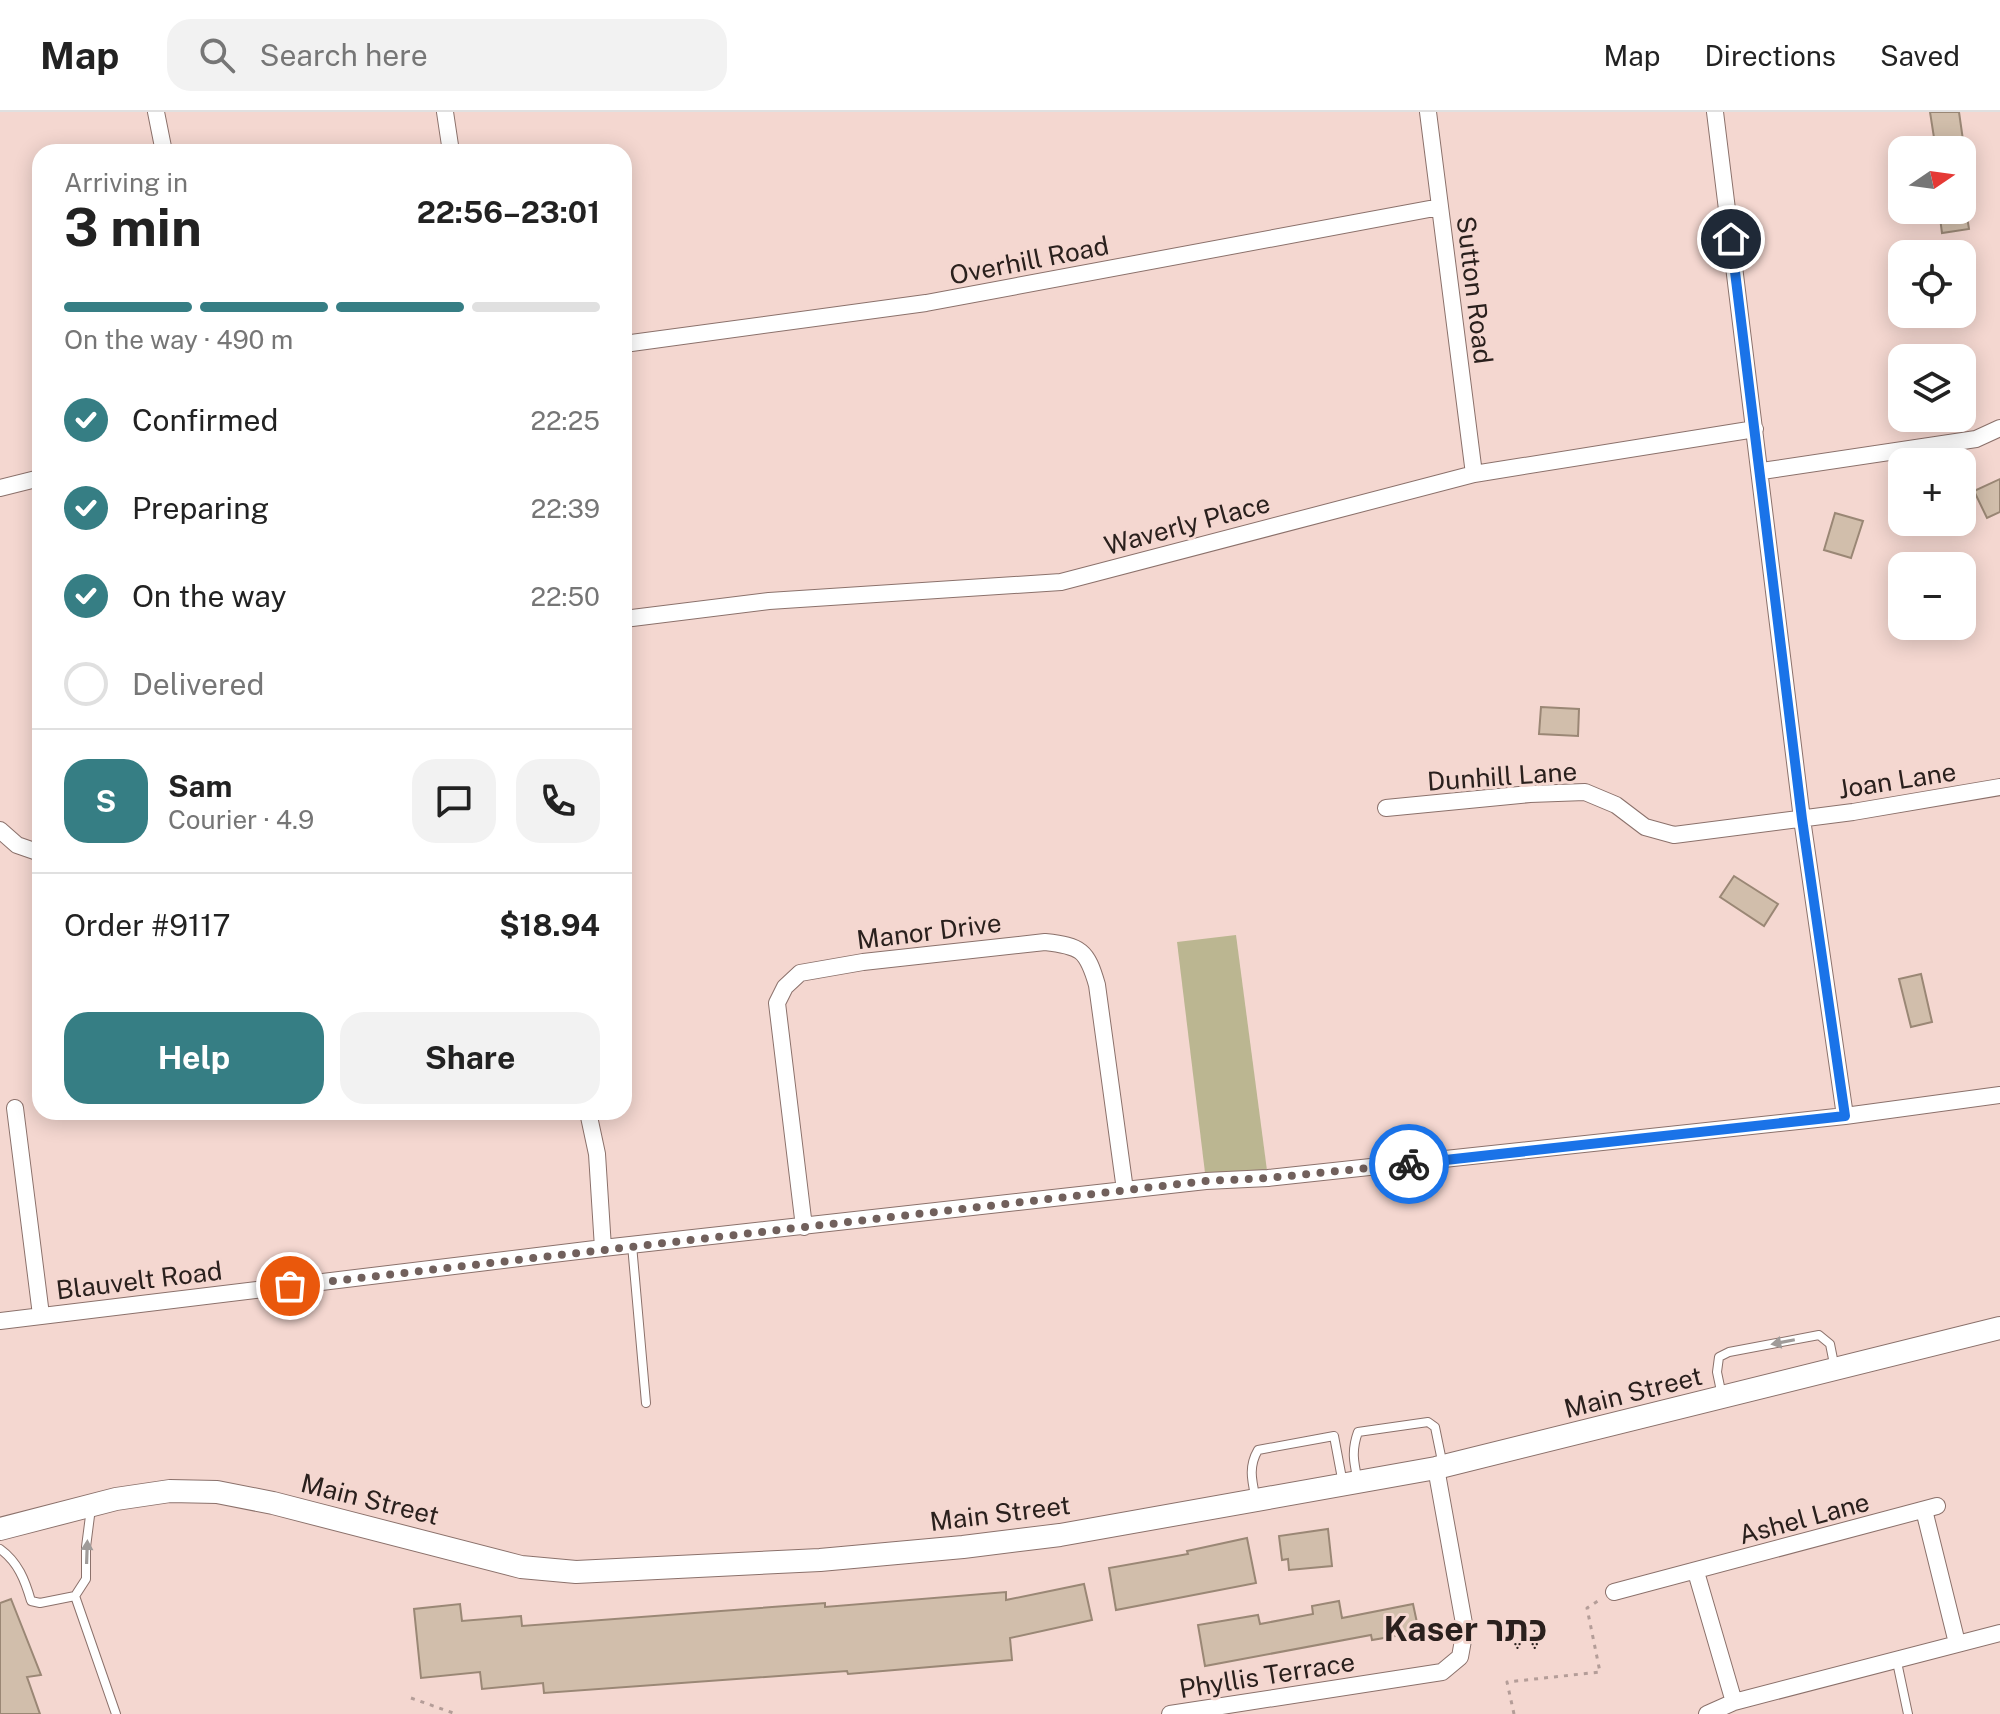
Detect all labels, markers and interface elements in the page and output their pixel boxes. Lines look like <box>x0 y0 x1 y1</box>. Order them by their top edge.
search box <box>167 19 727 91</box>
text: Map <box>40 33 119 78</box>
icon: search <box>195 33 239 77</box>
text: Search here <box>259 37 428 73</box>
text: Map <box>1604 39 1660 72</box>
text: Directions <box>1704 39 1836 72</box>
text: Saved <box>1880 39 1960 72</box>
north arrow <box>1888 136 1976 224</box>
map controls <box>1888 136 1976 640</box>
text: Arriving in <box>64 167 188 198</box>
text: 22:56–23:01 <box>417 194 600 230</box>
text: 3 min <box>64 197 202 258</box>
pin <box>1697 205 1765 273</box>
street label: Sutton Road <box>1451 214 1499 366</box>
icon: home <box>1709 217 1753 261</box>
street label: Overhill Road <box>947 229 1111 291</box>
button: locate <box>1888 240 1976 328</box>
text: On the way · 490 m <box>64 324 293 355</box>
button: layers <box>1888 344 1976 432</box>
icon: check <box>64 398 108 442</box>
text: Confirmed <box>132 402 278 438</box>
text: 22:25 <box>530 405 600 436</box>
button: + <box>1888 448 1976 536</box>
icon: check <box>64 486 108 530</box>
street label: Waverly Place <box>1101 487 1273 561</box>
text: Preparing <box>132 490 269 526</box>
text: 22:39 <box>531 493 600 524</box>
button: − <box>1888 552 1976 640</box>
icon: check <box>64 574 108 618</box>
text: On the way <box>132 578 286 614</box>
text: 22:50 <box>531 581 600 612</box>
text: Delivered <box>132 666 264 702</box>
street label: Dunhill Lane <box>1426 755 1578 797</box>
street label: Joan Lane <box>1836 755 1958 805</box>
button: chat <box>412 759 496 843</box>
button: phone <box>516 759 600 843</box>
text: Sam <box>168 768 232 804</box>
text: S <box>96 783 116 819</box>
text: Courier · 4.9 <box>168 804 314 835</box>
text: Order #9117 <box>64 907 230 943</box>
text: $18.94 <box>499 907 600 943</box>
street label: Manor Drive <box>855 907 1003 955</box>
button: Help <box>64 1012 324 1104</box>
button: Share <box>340 1012 600 1104</box>
courier <box>1369 1124 1449 1204</box>
icon: bike <box>1387 1142 1431 1186</box>
pin <box>256 1252 324 1320</box>
street label: Blauvelt Road <box>54 1254 224 1306</box>
icon: bag <box>268 1264 312 1308</box>
one-way arrow <box>1770 1337 1795 1349</box>
street label: Main Street <box>1561 1360 1705 1424</box>
street label: Main Street <box>298 1467 442 1531</box>
street label: Ashel Lane <box>1735 1486 1873 1550</box>
street label: Main Street <box>928 1489 1072 1537</box>
one-way arrow <box>80 1539 93 1564</box>
district label: Kaser כֶּתֶר <box>1383 1609 1547 1649</box>
street label: Phyllis Terrace <box>1177 1646 1357 1704</box>

